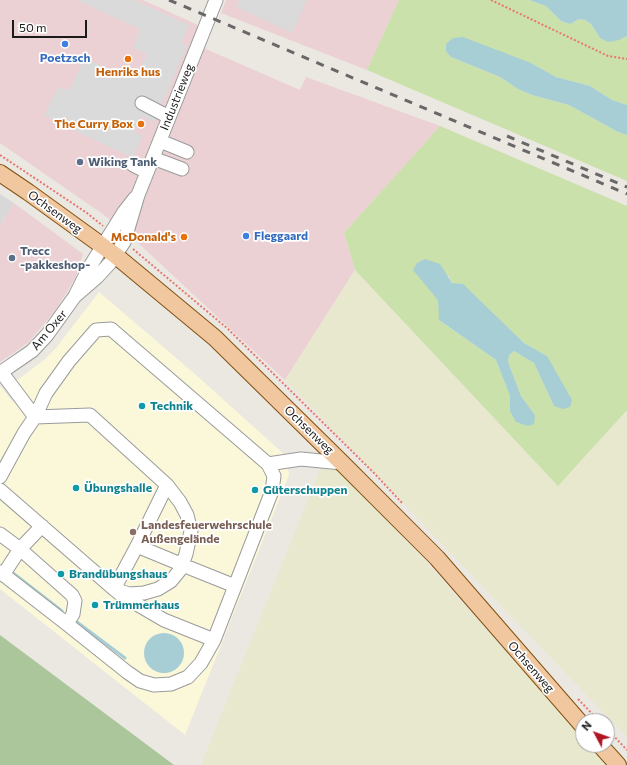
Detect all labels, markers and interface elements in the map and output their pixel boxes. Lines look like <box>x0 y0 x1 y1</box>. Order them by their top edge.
scale bar <box>14 12 89 38</box>
text: 50 m <box>19 20 47 34</box>
marker: Poetzsch <box>60 39 70 49</box>
place label: Poetzsch <box>40 51 90 65</box>
marker: Henriks hus <box>123 54 133 64</box>
street label: Industrieweg <box>157 62 197 132</box>
place label: Henriks hus <box>96 65 160 79</box>
place label: The Curry Box <box>54 117 133 131</box>
marker: The Curry Box <box>136 119 146 129</box>
place label: Wiking Tank <box>88 155 157 169</box>
marker: Wiking Tank <box>75 157 85 167</box>
street label: Ochsenweg <box>25 188 85 236</box>
place label: Fleggaard <box>254 229 308 243</box>
place label: McDonald's <box>111 230 176 244</box>
marker: Fleggaard <box>241 231 251 241</box>
marker: McDonald's <box>179 232 189 242</box>
place label: Trecc -pakkeshop- <box>20 244 90 272</box>
marker: Trecc -pakkeshop- <box>7 253 17 263</box>
street label: Am Oxer <box>28 307 70 353</box>
place label: Technik <box>150 399 193 413</box>
marker: Technik <box>137 401 147 411</box>
street label: Ochsenweg <box>281 403 337 457</box>
place label: Übungshalle <box>84 481 152 495</box>
marker: Übungshalle <box>71 483 81 493</box>
place label: Güterschuppen <box>263 483 347 497</box>
marker: Güterschuppen <box>250 485 260 495</box>
place label: Landesfeuerwehrschule Außengelände <box>141 518 272 546</box>
marker: Landesfeuerwehrschule Außengelände <box>128 527 138 537</box>
place label: Brandübungshaus <box>69 567 168 581</box>
marker: Brandübungshaus <box>56 569 66 579</box>
place label: Trümmerhaus <box>103 598 180 612</box>
marker: Trümmerhaus <box>90 600 100 610</box>
street label: Ochsenweg <box>505 638 557 696</box>
north arrow <box>575 713 615 753</box>
text: N <box>579 718 594 733</box>

